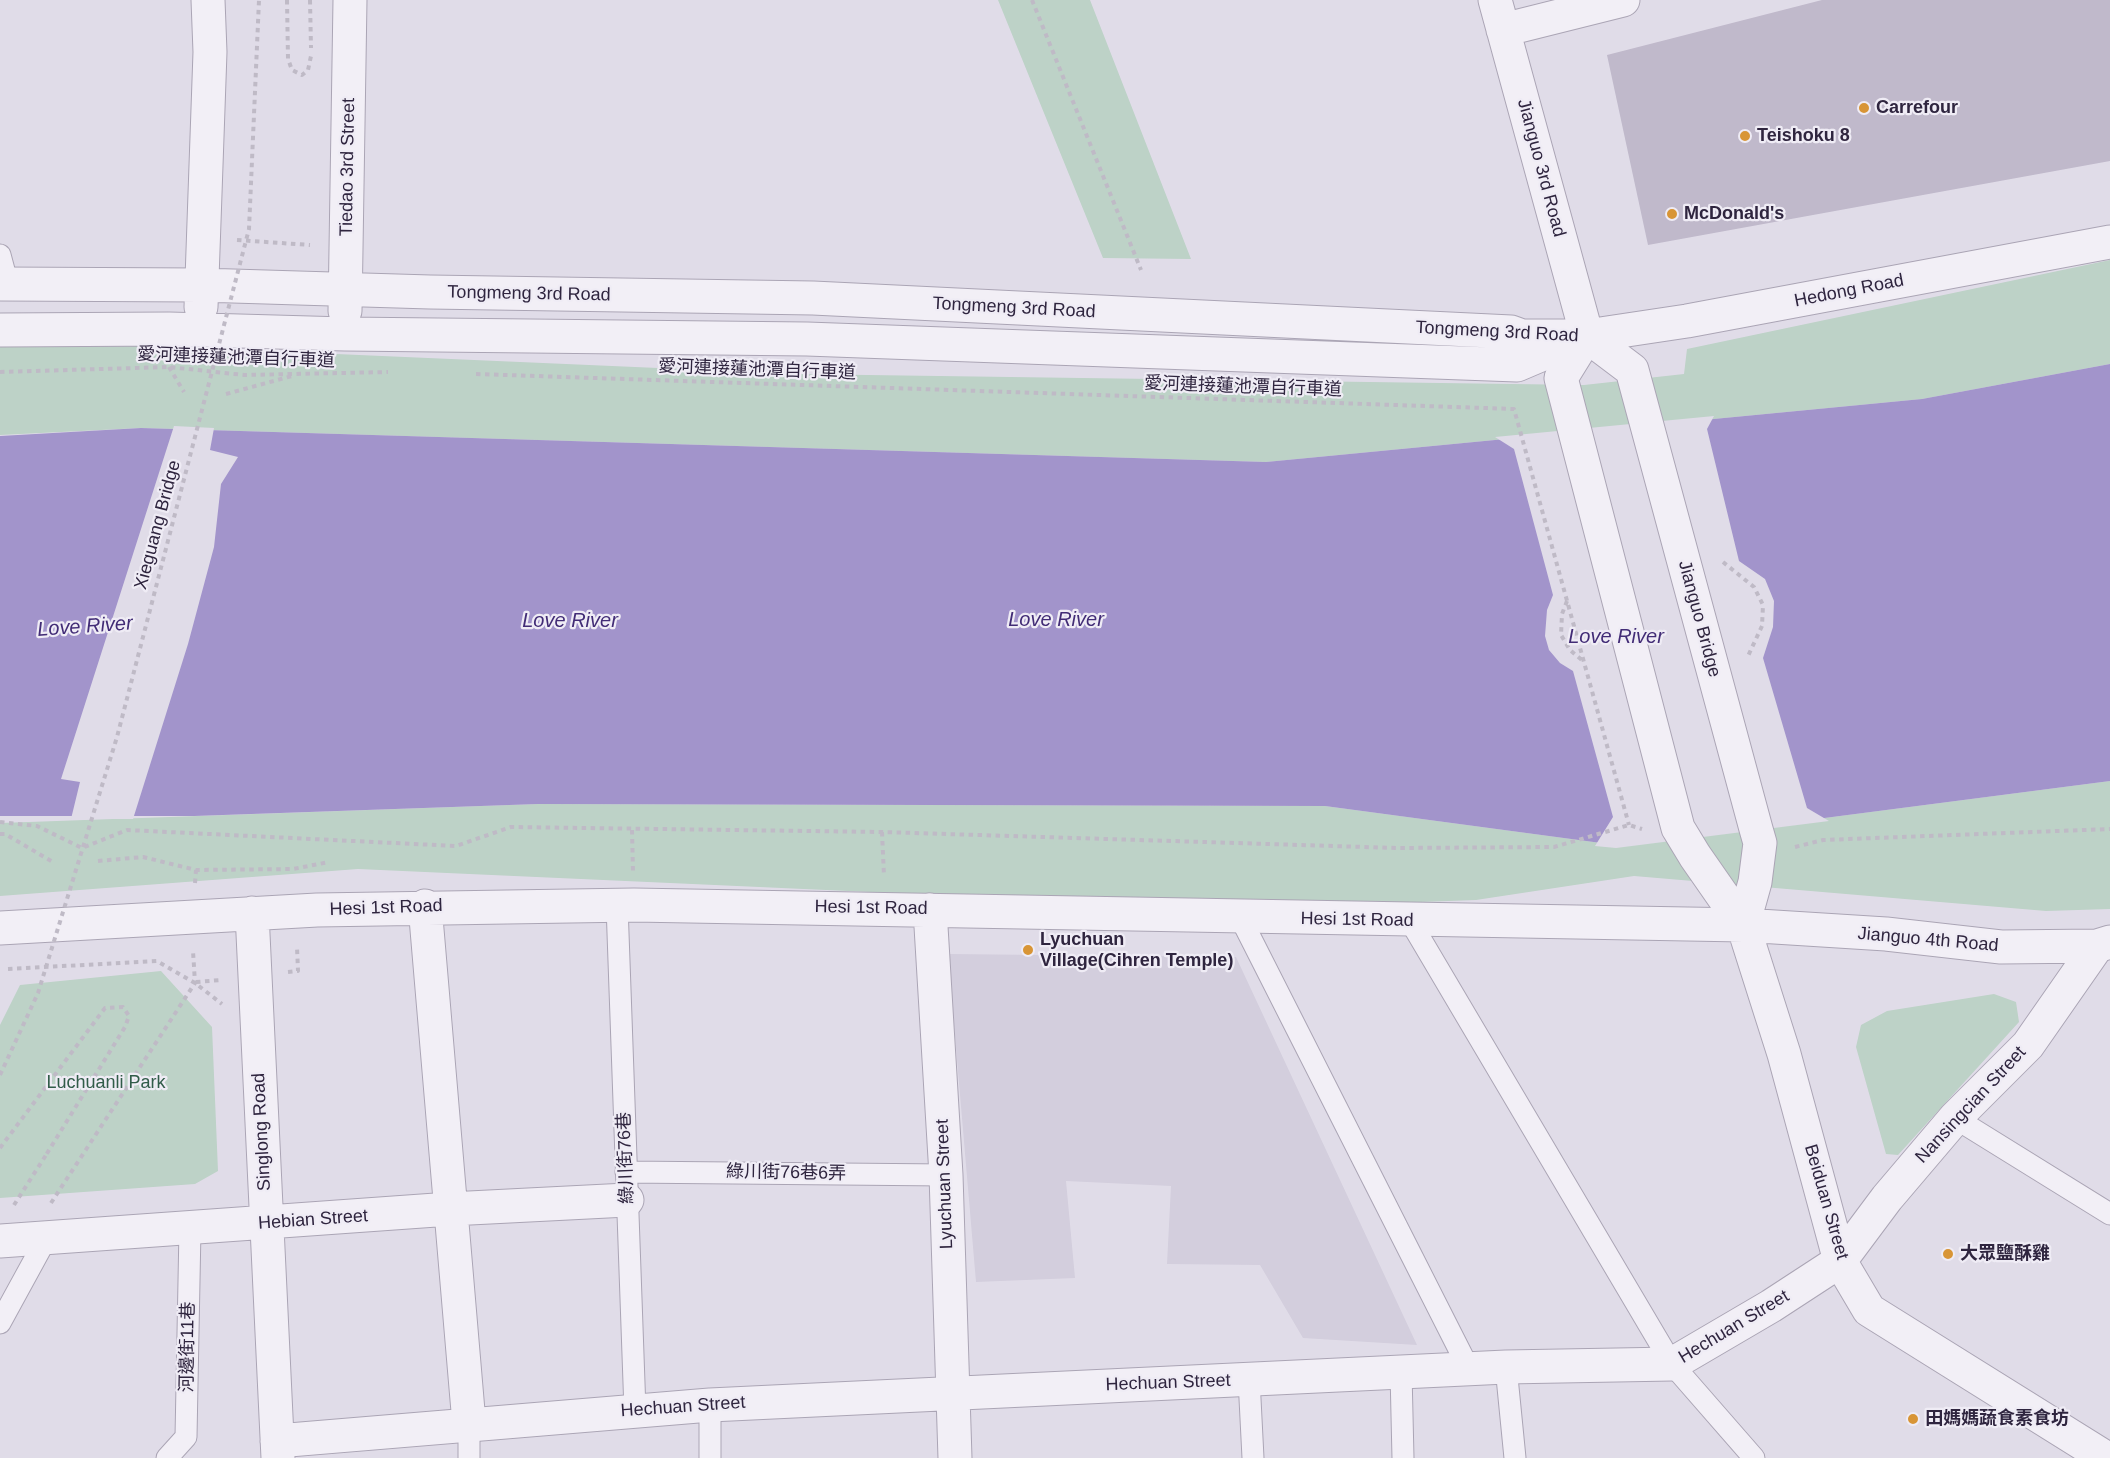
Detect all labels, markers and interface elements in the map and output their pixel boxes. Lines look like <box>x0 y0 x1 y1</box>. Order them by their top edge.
street label: Jianguo 3rd Road <box>1512 97 1570 239</box>
place label: Carrefour <box>1876 97 1958 119</box>
street label: Tiedao 3rd Street <box>336 98 360 236</box>
marker: Carrefour <box>1857 101 1871 115</box>
place label: Teishoku 8 <box>1757 125 1850 147</box>
marker: Teishoku 8 <box>1738 129 1752 143</box>
place label: McDonald's <box>1684 203 1784 225</box>
marker: McDonald's <box>1665 207 1679 221</box>
street label: Hedong Road <box>1792 270 1906 312</box>
street label: Tongmeng 3rd Road <box>447 282 611 306</box>
street label: Tongmeng 3rd Road <box>932 293 1096 323</box>
street label: Tongmeng 3rd Road <box>1415 317 1579 347</box>
street label: 愛河連接蓮池潭自行車道 <box>137 344 335 372</box>
street label: 愛河連接蓮池潭自行車道 <box>658 356 856 384</box>
street label: 愛河連接蓮池潭自行車道 <box>1144 373 1342 401</box>
street label: Xieguang Bridge <box>130 458 186 592</box>
street label: Jianguo Bridge <box>1673 558 1725 680</box>
water label: Love River <box>1008 608 1104 632</box>
water label: Love River <box>522 609 618 633</box>
water label: Love River <box>36 612 134 642</box>
water label: Love River <box>1568 625 1664 649</box>
street label: Hesi 1st Road <box>329 895 443 921</box>
street label: Hesi 1st Road <box>814 896 928 920</box>
street label: Hesi 1st Road <box>1300 908 1414 932</box>
street label: Jianguo 4th Road <box>1857 923 1999 957</box>
place label: Lyuchuan Village(Cihren Temple) <box>1040 929 1233 972</box>
marker: Lyuchuan Village(Cihren Temple) <box>1021 943 1035 957</box>
street label: Nansingcian Street <box>1911 1042 2031 1168</box>
park label: Luchuanli Park <box>46 1072 166 1094</box>
street label: Singlong Road <box>248 1072 276 1192</box>
street label: 綠川街76巷 <box>614 1112 638 1204</box>
street label: Lyuchuan Street <box>932 1118 958 1250</box>
street label: Beiduan Street <box>1799 1142 1853 1262</box>
street label: 綠川街76巷6弄 <box>726 1161 846 1185</box>
street label: Hebian Street <box>257 1205 369 1235</box>
place label: 大眾鹽酥雞 <box>1960 1243 2050 1265</box>
marker: 大眾鹽酥雞 <box>1941 1247 1955 1261</box>
street label: Hechuan Street <box>1675 1286 1793 1368</box>
street label: 河邊街11巷 <box>176 1301 200 1393</box>
street label: Hechuan Street <box>1105 1370 1231 1396</box>
street label: Hechuan Street <box>620 1392 746 1422</box>
place label: 田媽媽蔬食素食坊 <box>1925 1408 2069 1430</box>
marker: 田媽媽蔬食素食坊 <box>1906 1412 1920 1426</box>

